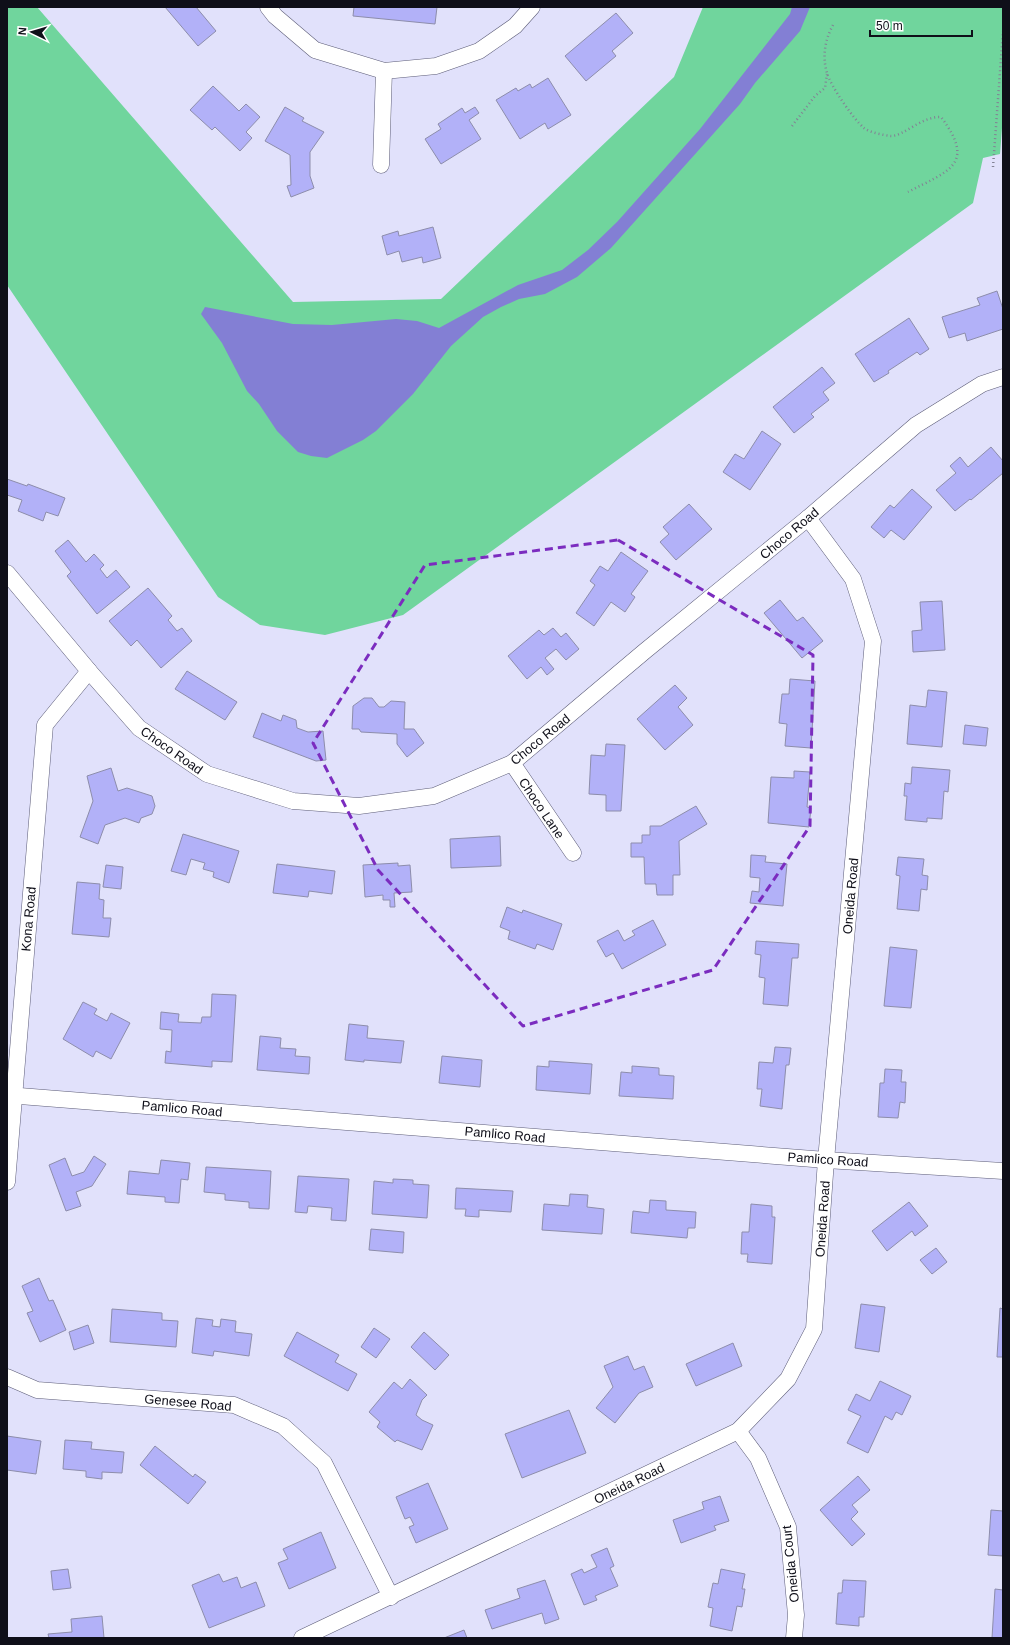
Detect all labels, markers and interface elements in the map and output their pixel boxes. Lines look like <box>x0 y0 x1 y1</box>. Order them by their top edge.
north arrow <box>12 12 52 52</box>
scale bar <box>870 12 972 38</box>
text: 50 m <box>876 19 903 33</box>
text: N <box>16 27 28 36</box>
street label: Choco Road <box>757 504 822 562</box>
street label: Choco Road <box>508 711 573 768</box>
street label: Choco Road <box>138 724 206 777</box>
street label: Choco Lane <box>516 775 567 842</box>
street label: Oneida Road <box>840 857 861 935</box>
street label: Kona Road <box>18 886 39 952</box>
street label: Pamlico Road <box>141 1097 223 1119</box>
street label: Pamlico Road <box>464 1123 546 1145</box>
street label: Pamlico Road <box>787 1149 869 1170</box>
street label: Oneida Road <box>812 1180 833 1258</box>
street label: Genesee Road <box>144 1391 232 1414</box>
street label: Oneida Road <box>591 1460 667 1507</box>
street label: Oneida Court <box>779 1524 802 1603</box>

